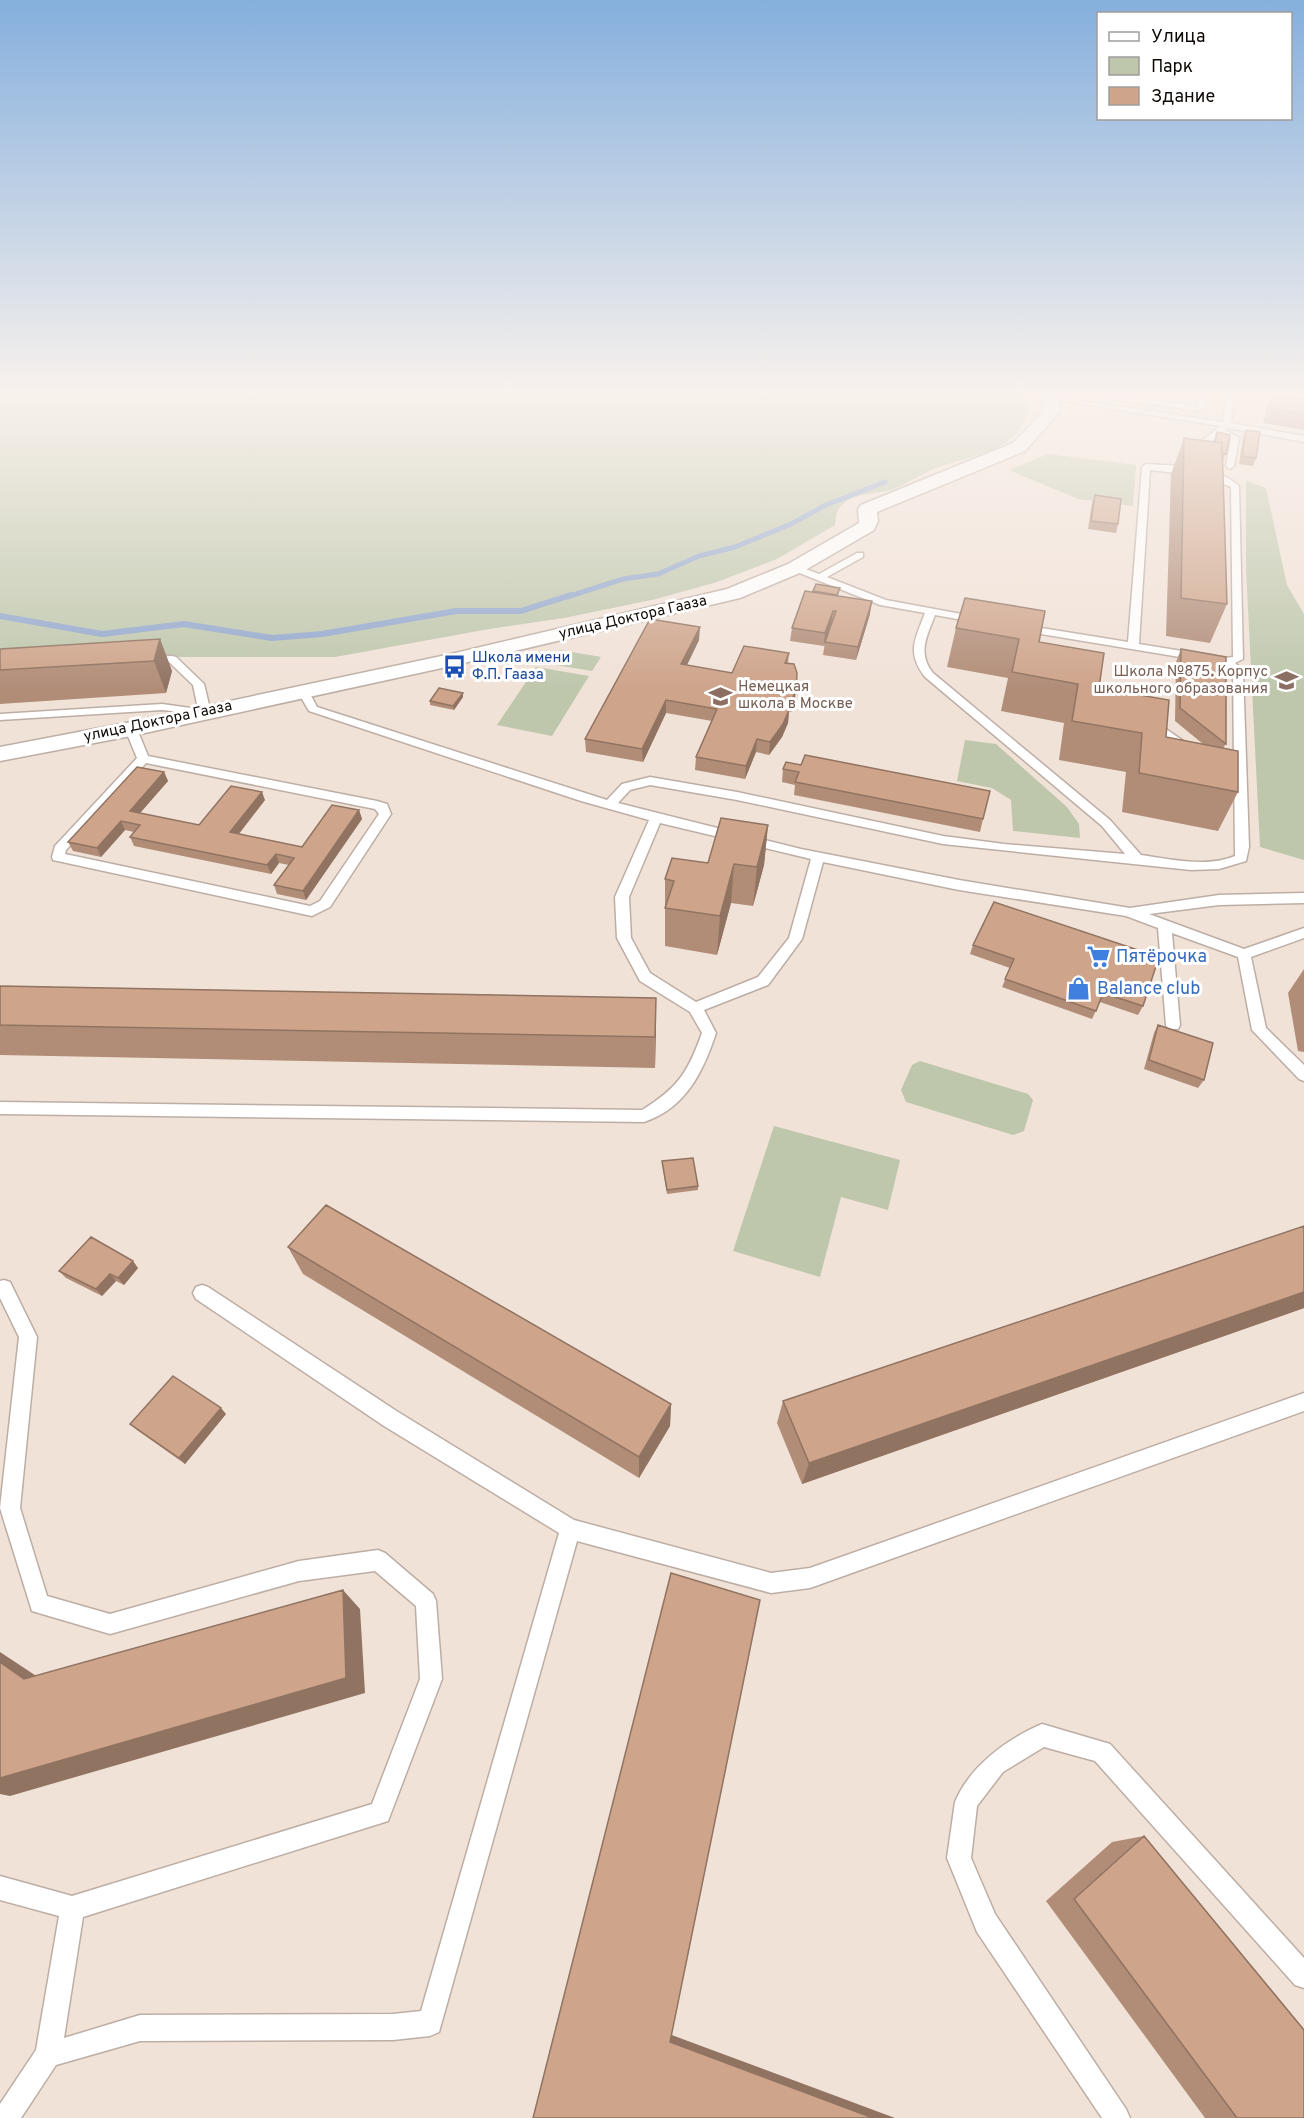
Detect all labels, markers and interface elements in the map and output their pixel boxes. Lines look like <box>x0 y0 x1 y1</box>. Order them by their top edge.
legend <box>1097 12 1292 120</box>
text: Улица <box>1151 26 1205 49</box>
text: Парк <box>1151 56 1193 79</box>
text: Здание <box>1151 86 1215 109</box>
street label: улица Доктора Гааза <box>557 592 709 644</box>
place label: Школа имени Ф.П. Гааза <box>472 649 570 685</box>
bus stop icon: Школа имени Ф.П. Гааза <box>441 654 467 680</box>
place label: Школа №875. Корпус школьного образования <box>1094 663 1268 699</box>
school or university icon: Школа №875. Корпус школьного образования <box>1273 668 1299 694</box>
place label: Немецкая школа в Москве <box>738 678 853 714</box>
school or university icon: Немецкая школа в Москве <box>707 683 733 709</box>
street label: улица Доктора Гааза <box>82 697 234 747</box>
supermarket icon: Пятёрочка <box>1085 944 1111 970</box>
place label: Пятёрочка <box>1116 946 1207 969</box>
shop icon: Balance club <box>1066 976 1092 1002</box>
place label: Balance club <box>1097 978 1200 1001</box>

